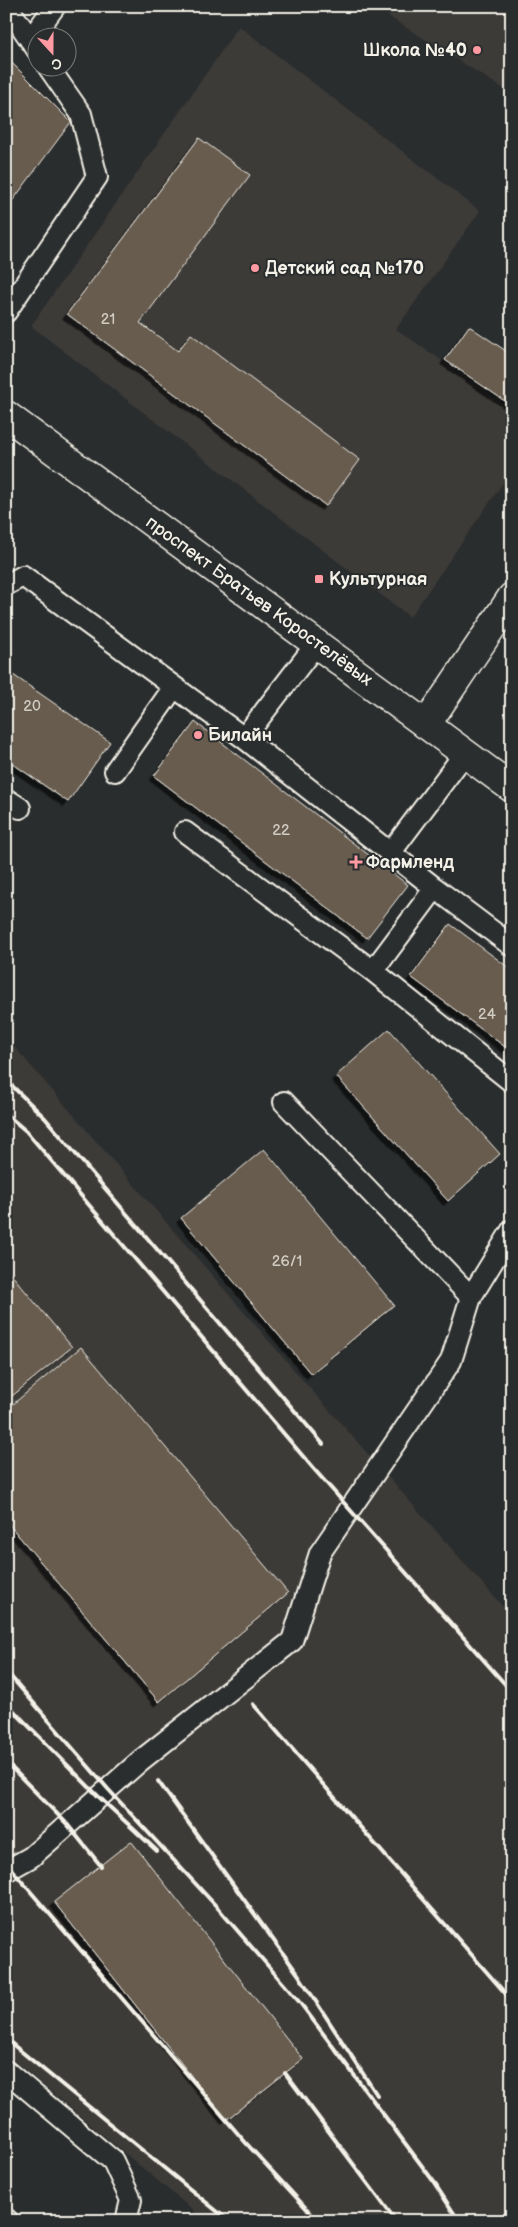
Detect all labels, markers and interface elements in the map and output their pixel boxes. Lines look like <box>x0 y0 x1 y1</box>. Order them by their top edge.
north arrow <box>28 28 78 78</box>
place label: Школа №40 <box>363 40 467 61</box>
marker: Школа №40 <box>471 44 483 56</box>
text: С <box>49 54 64 73</box>
place label: Детский сад №170 <box>265 258 424 279</box>
marker: Детский сад №170 <box>249 262 261 274</box>
house number: 21 <box>101 310 115 329</box>
street label: проспект Братьев Коростелёвых <box>141 512 377 690</box>
place label: Культурная <box>329 569 427 590</box>
marker: Культурная <box>313 573 325 585</box>
house number: 20 <box>23 697 41 716</box>
place label: Билайн <box>208 725 272 746</box>
marker: Билайн <box>192 729 204 741</box>
house number: 22 <box>272 821 290 840</box>
place label: Фармленд <box>366 852 454 873</box>
marker: Фармленд <box>350 856 362 868</box>
house number: 24 <box>478 1005 496 1024</box>
house number: 26/1 <box>272 1252 302 1271</box>

